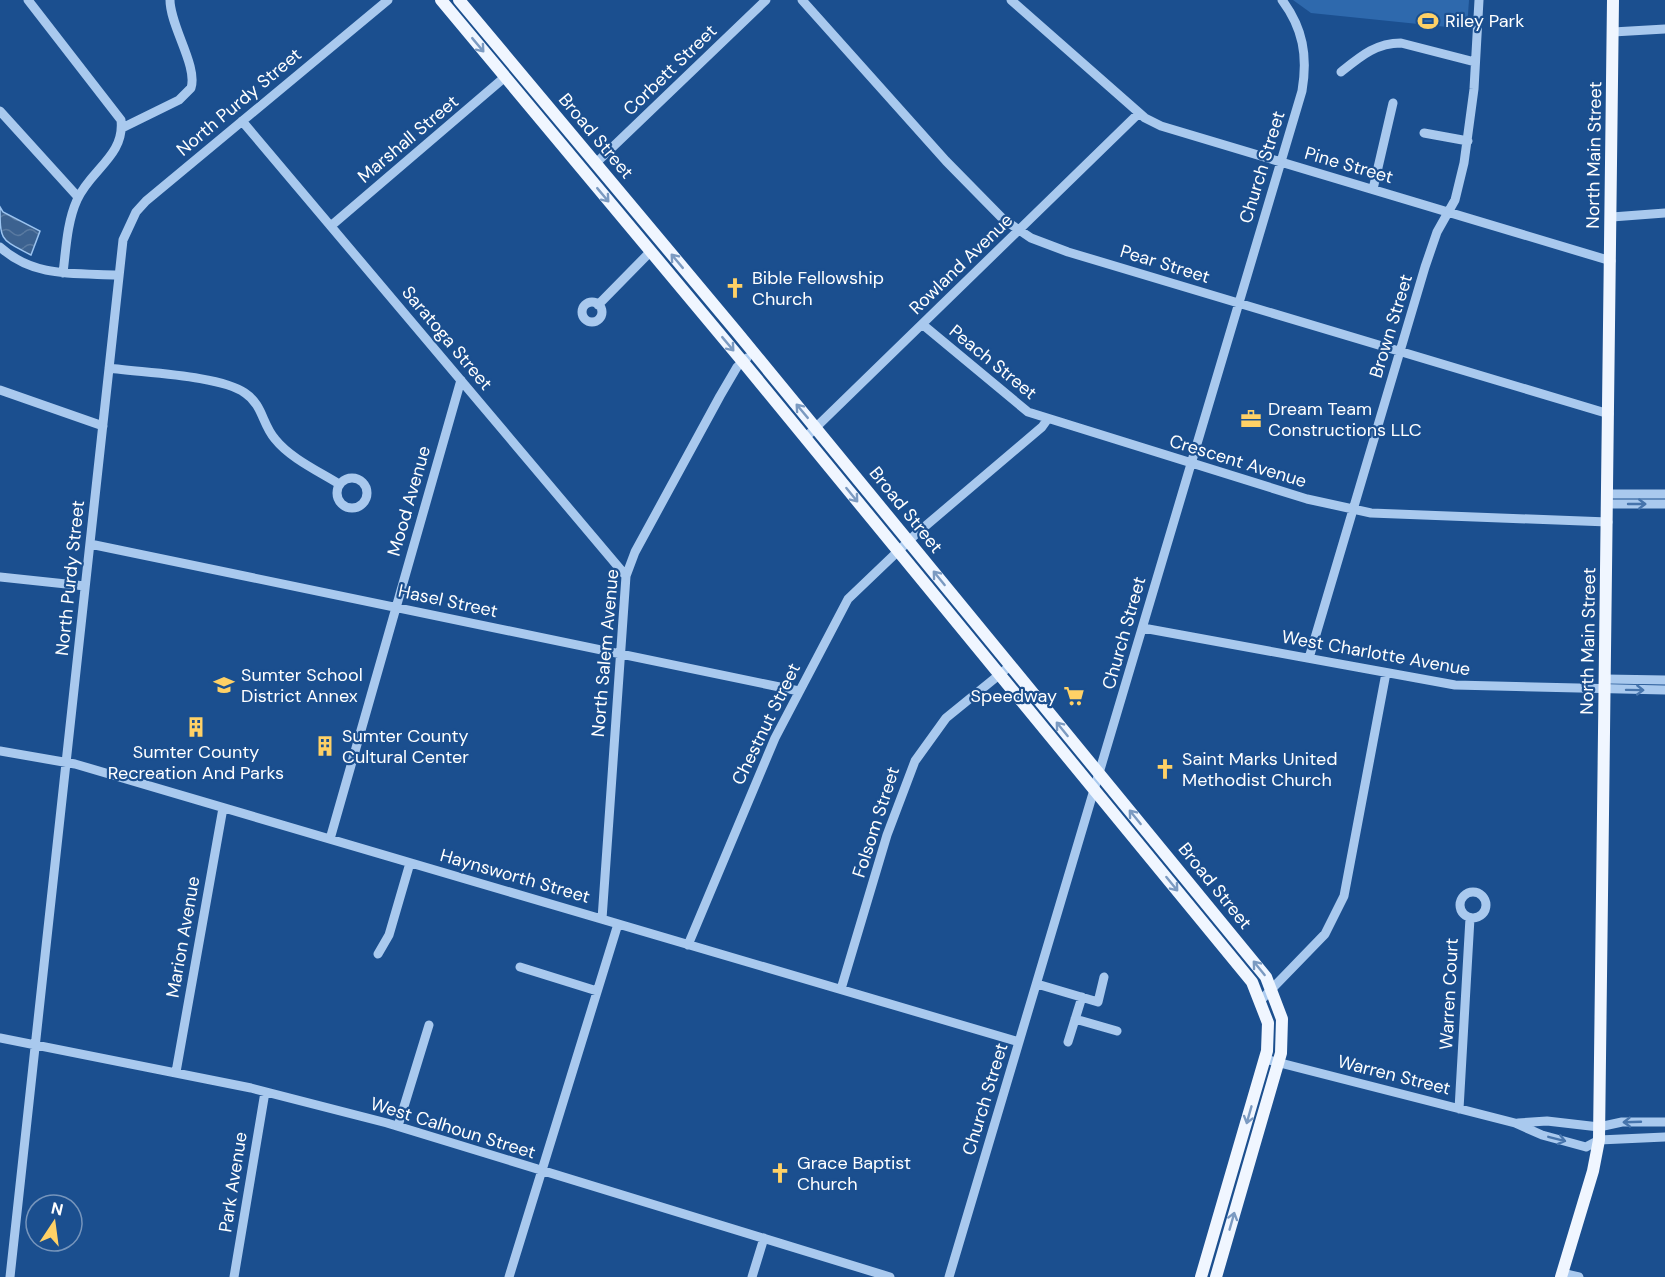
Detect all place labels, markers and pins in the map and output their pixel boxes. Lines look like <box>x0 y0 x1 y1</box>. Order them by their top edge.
sports icon: Riley Park <box>1416 9 1440 33</box>
place label: Riley Park <box>1445 9 1524 33</box>
place label: Bible Fellowship Church <box>752 266 884 311</box>
church icon: Bible Fellowship Church <box>723 276 747 300</box>
place label: Dream Team Constructions LLC <box>1268 397 1422 442</box>
office icon: Dream Team Constructions LLC <box>1239 407 1263 431</box>
place label: Sumter School District Annex <box>241 663 363 708</box>
school or university icon: Sumter School District Annex <box>212 673 236 697</box>
place label: Speedway <box>971 684 1057 708</box>
supermarket icon: Speedway <box>1062 684 1086 708</box>
building icon: Sumter County Recreation And Parks <box>184 715 208 739</box>
place label: Sumter County Cultural Center <box>342 724 469 769</box>
building icon: Sumter County Cultural Center <box>313 734 337 758</box>
place label: Sumter County Recreation And Parks <box>108 740 284 785</box>
place label: Saint Marks United Methodist Church <box>1182 747 1337 792</box>
church icon: Saint Marks United Methodist Church <box>1153 757 1177 781</box>
place label: Grace Baptist Church <box>797 1151 911 1196</box>
church icon: Grace Baptist Church <box>768 1161 792 1185</box>

